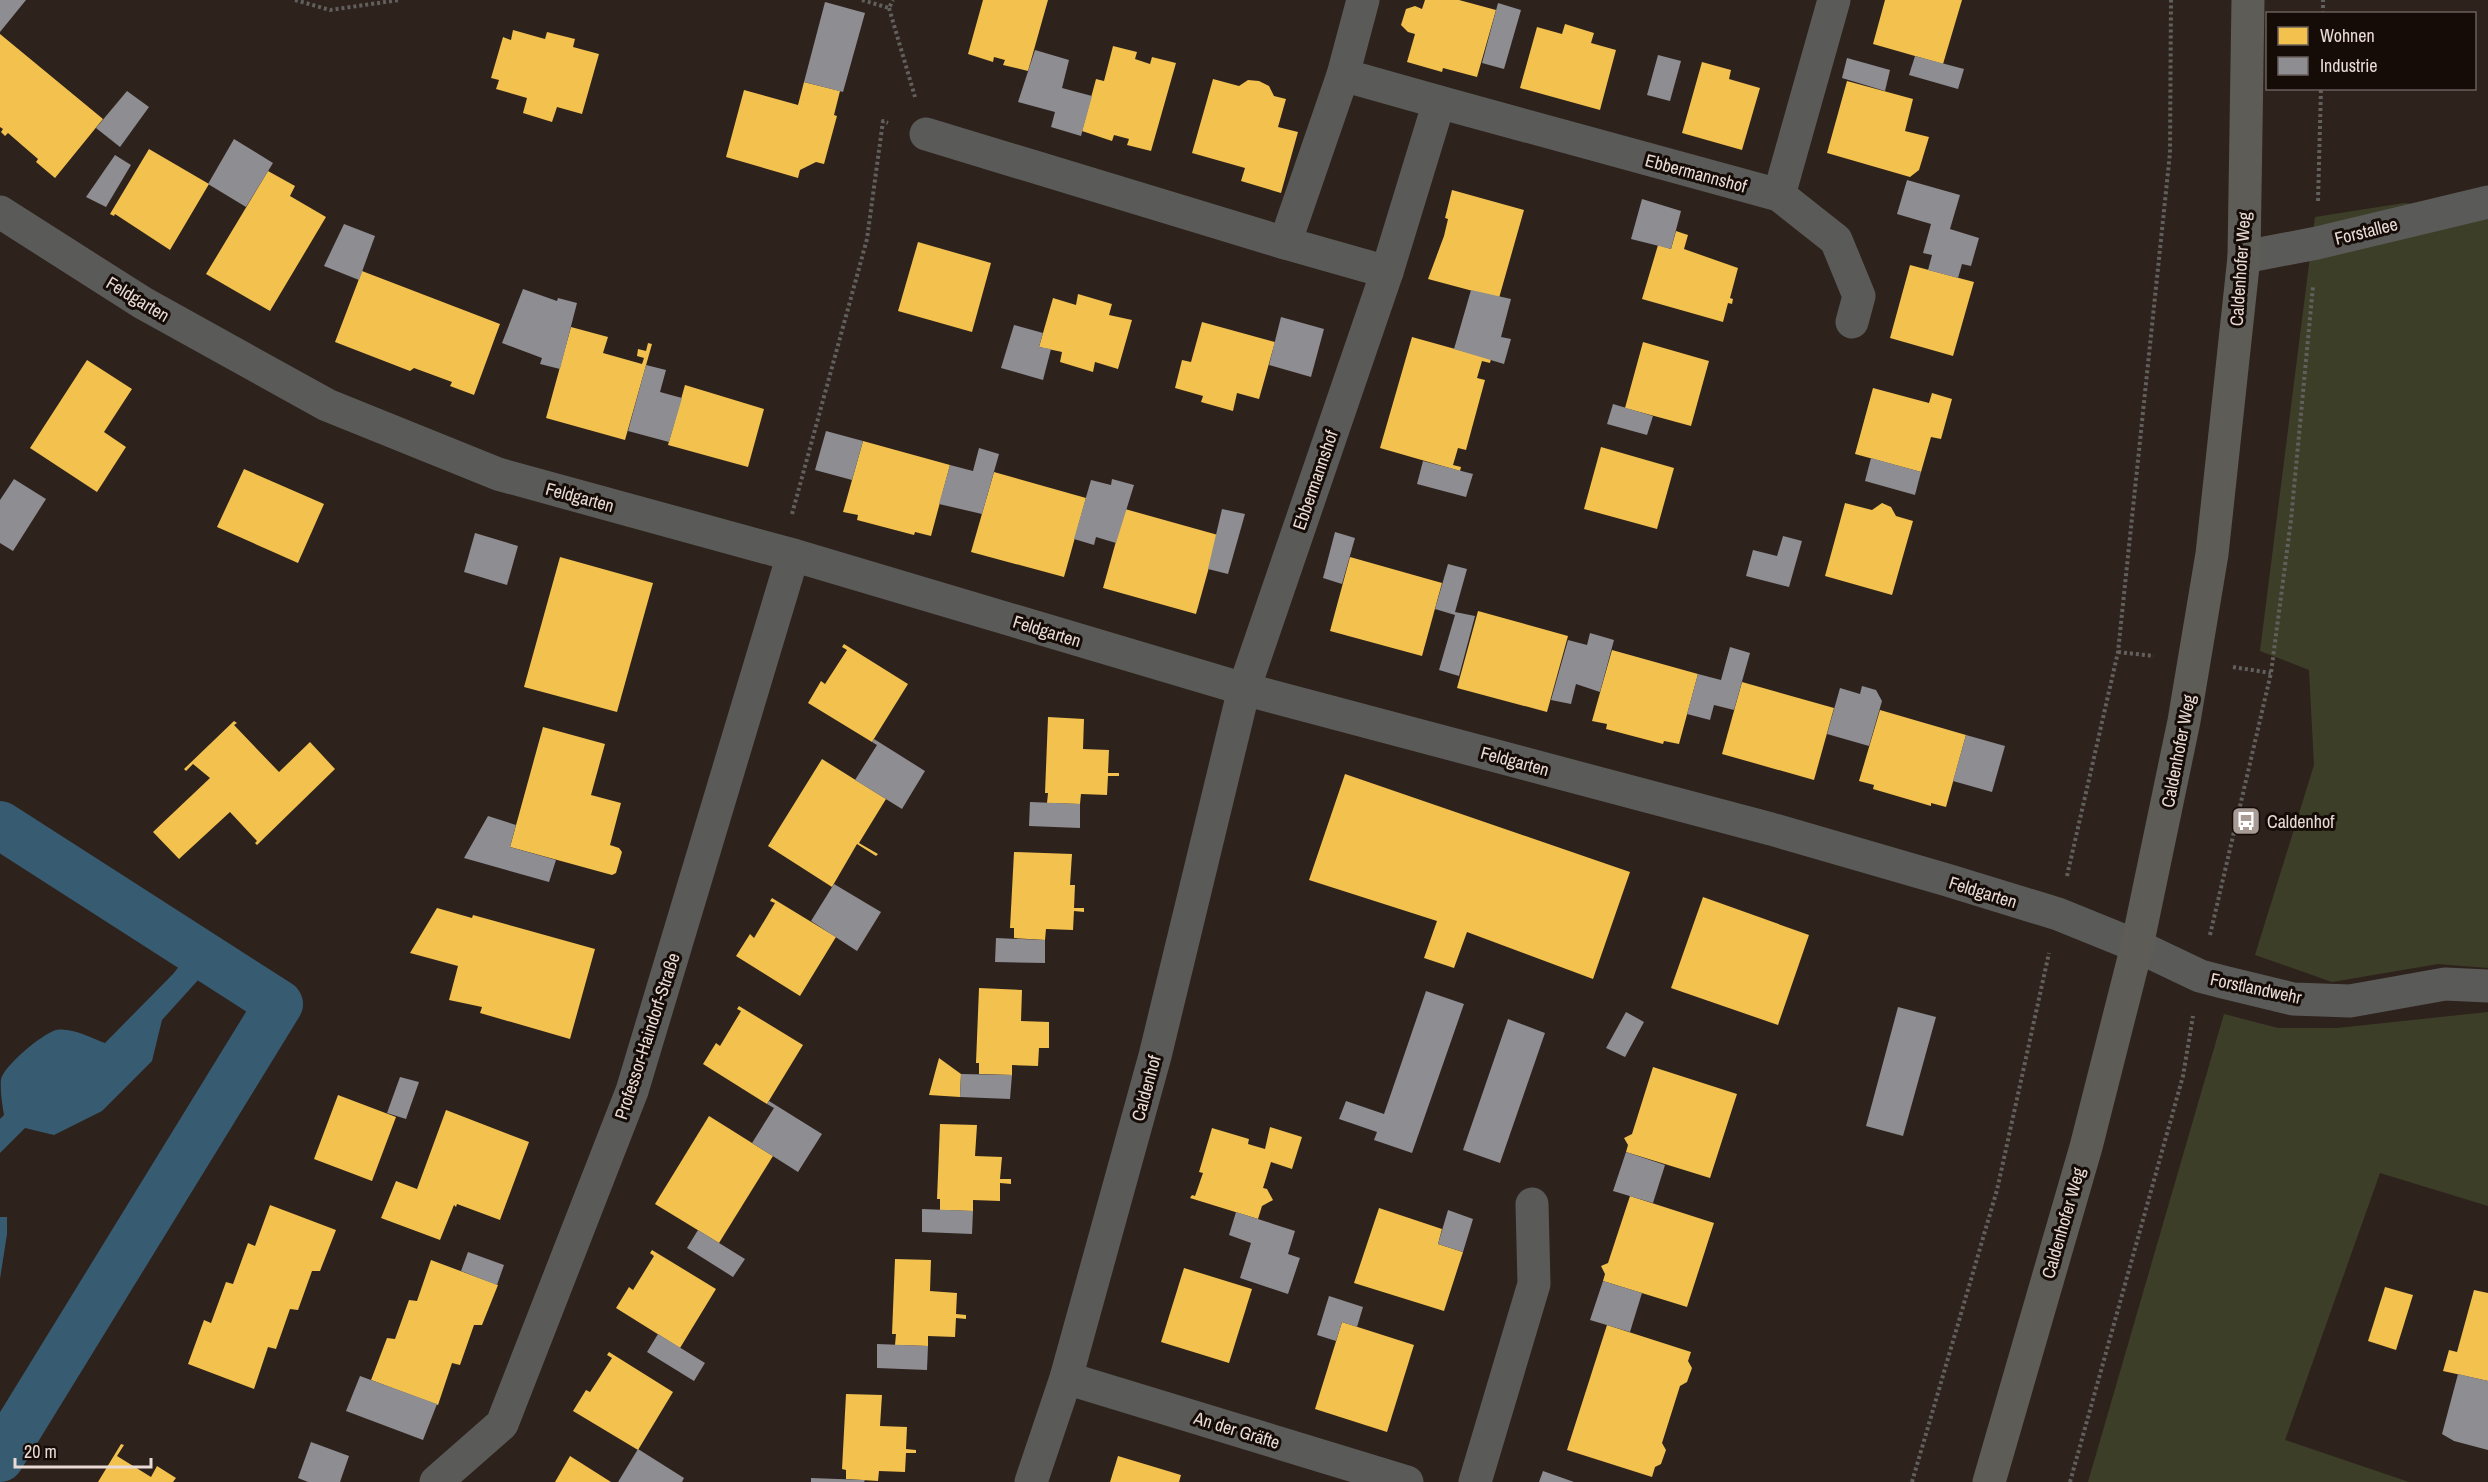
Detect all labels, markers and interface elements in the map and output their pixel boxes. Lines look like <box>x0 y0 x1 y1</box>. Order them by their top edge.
legend <box>2266 12 2476 90</box>
text: Wohnen <box>2320 23 2375 48</box>
text: Industrie <box>2320 53 2377 78</box>
street label: Ebbermannshof <box>1642 147 1750 199</box>
street label: Caldenhofer Weg <box>2224 210 2257 327</box>
street label: Forstallee <box>2332 211 2400 251</box>
street label: Feldgarten <box>102 270 174 328</box>
street label: Ebbermannshof <box>1286 426 1344 533</box>
street label: Feldgarten <box>543 476 617 518</box>
street label: Feldgarten <box>1010 609 1084 653</box>
street label: Caldenhofer Weg <box>2155 692 2201 810</box>
street label: Feldgarten <box>1478 740 1552 782</box>
bus stop icon: Caldenhof <box>2230 805 2262 837</box>
place label: Caldenhof <box>2267 809 2335 834</box>
street label: Feldgarten <box>1946 870 2020 914</box>
street label: Professor-Haindorf-Straße <box>608 949 686 1123</box>
street label: Forstlandwehr <box>2208 966 2304 1010</box>
street label: Caldenhof <box>1125 1051 1167 1124</box>
street label: Caldenhofer Weg <box>2035 1164 2091 1282</box>
street label: An der Gräfte <box>1190 1405 1283 1455</box>
scale bar <box>15 1431 152 1469</box>
text: 20 m <box>24 1439 57 1464</box>

